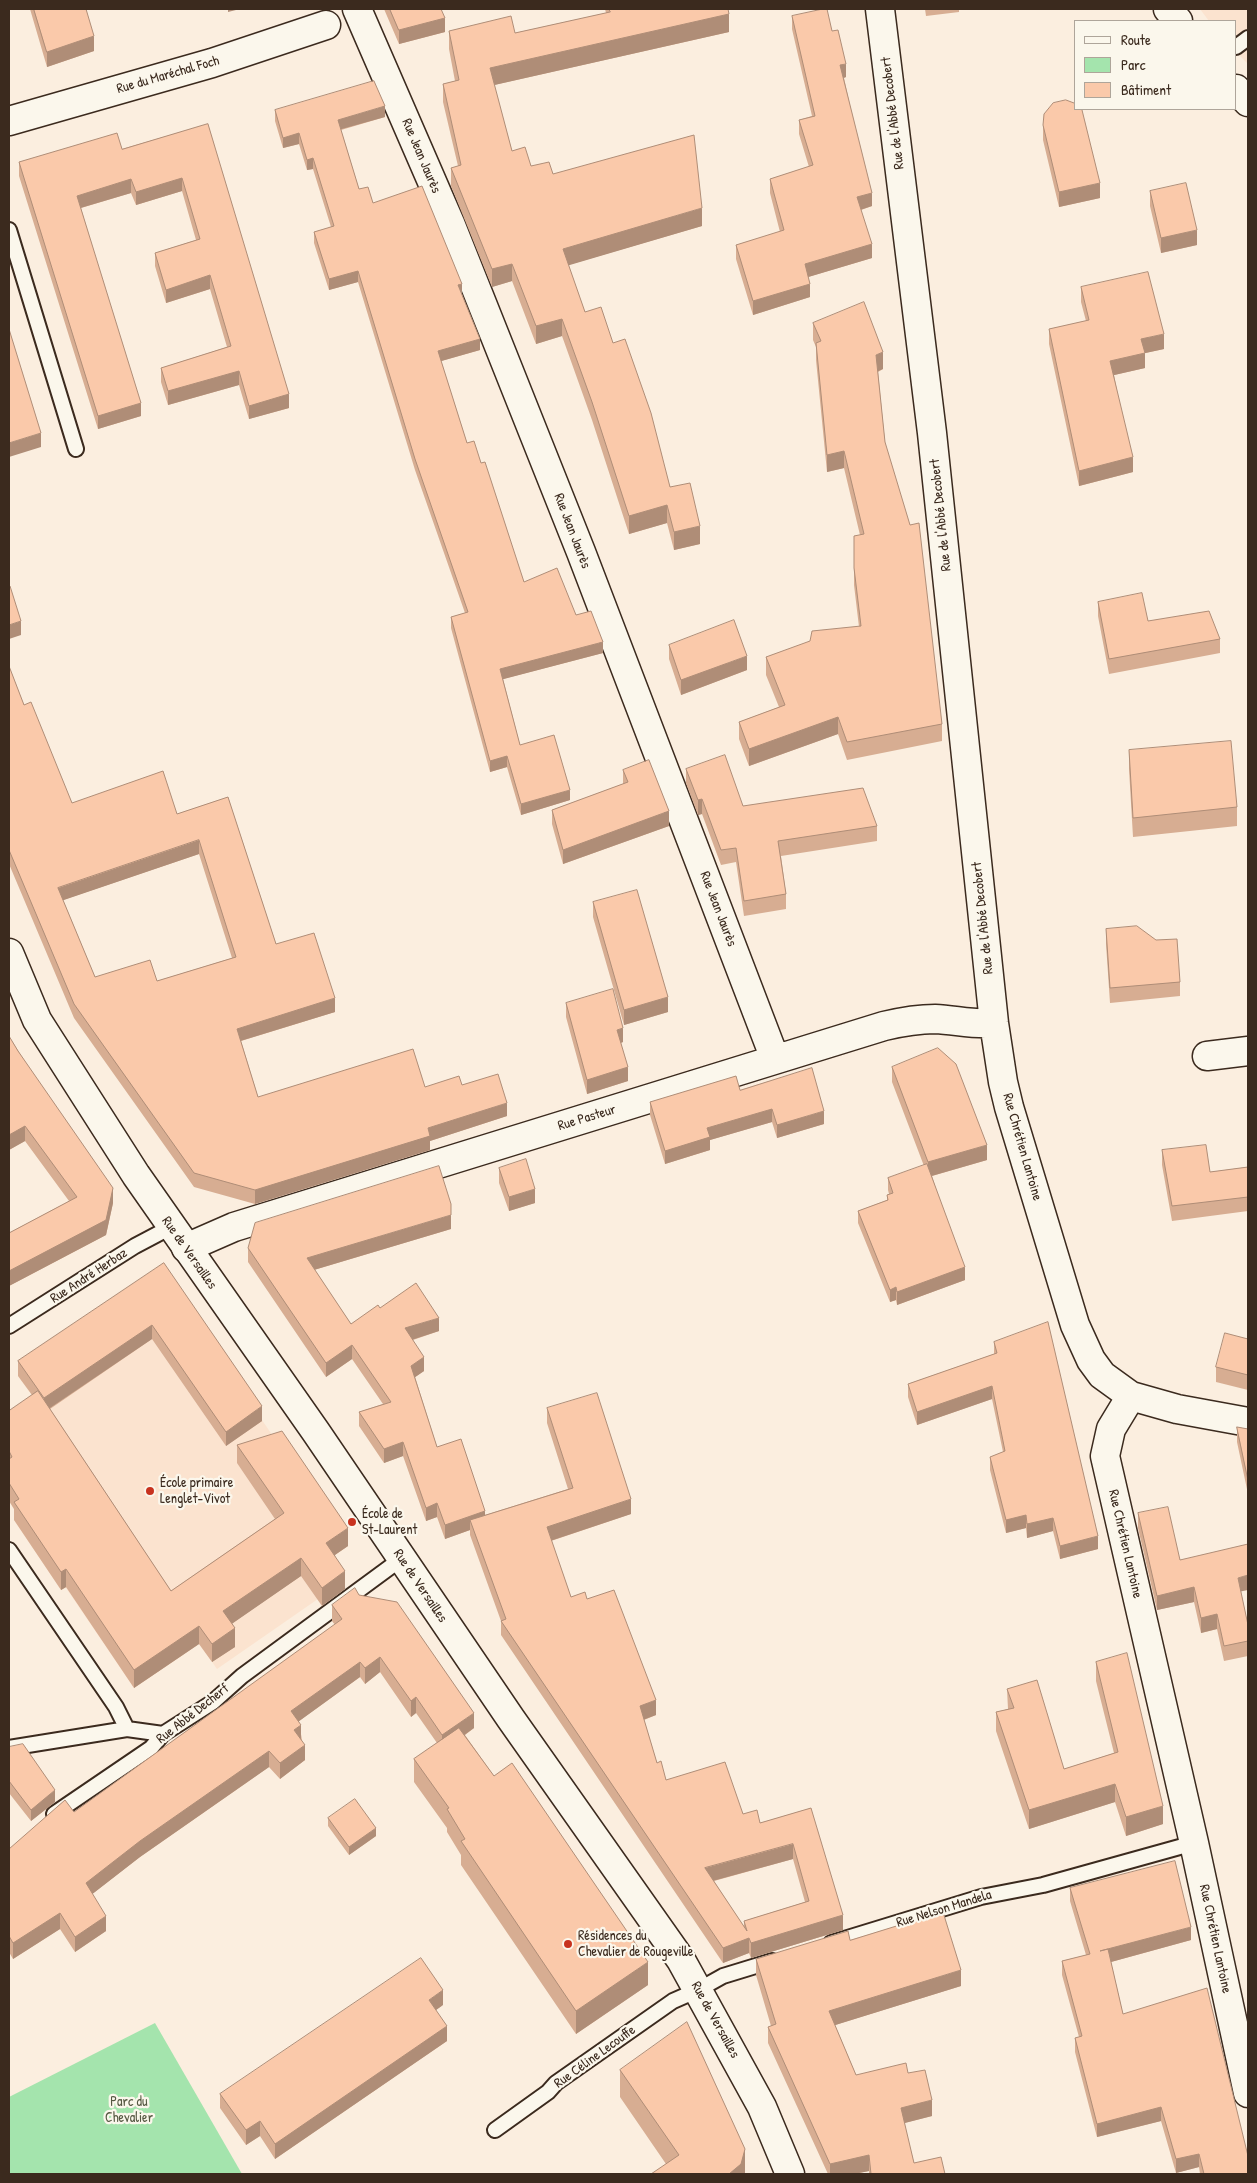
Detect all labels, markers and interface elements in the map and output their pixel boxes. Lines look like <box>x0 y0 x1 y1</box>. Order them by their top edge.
legend <box>1074 20 1237 110</box>
text: Route <box>1121 29 1151 50</box>
street label: Rue du Maréchal Foch <box>115 52 221 98</box>
text: Parc <box>1121 54 1146 75</box>
street label: Rue de l'Abbé Decobert <box>878 56 908 170</box>
text: Bâtiment <box>1121 79 1171 100</box>
street label: Rue Jean Jaurès <box>398 116 444 196</box>
street label: Rue de l'Abbé Decobert <box>927 458 955 572</box>
street label: Rue Jean Jaurès <box>550 491 594 571</box>
street label: Rue de l'Abbé Decobert <box>969 861 997 975</box>
street label: Rue Jean Jaurès <box>696 869 740 949</box>
street label: Rue Chrétien Lantoine <box>999 1091 1045 1203</box>
street label: Rue Pasteur <box>556 1101 618 1135</box>
street label: Rue de Versailles <box>158 1213 220 1293</box>
street label: Rue André Herbaz <box>47 1245 131 1307</box>
place label: École primaire Lenglet-Vivot <box>160 1475 233 1508</box>
marker: École primaire Lenglet-Vivot <box>144 1485 156 1497</box>
street label: Rue Chrétien Lantoine <box>1104 1488 1146 1600</box>
place label: École de St-Laurent <box>362 1506 417 1538</box>
marker: École de St-Laurent <box>346 1516 358 1528</box>
street label: Rue de Versailles <box>389 1546 451 1626</box>
street label: Rue Abbé Decherf <box>153 1680 233 1748</box>
street label: Rue Chrétien Lantoine <box>1195 1883 1235 1995</box>
street label: Rue Nelson Mandela <box>894 1887 994 1931</box>
place label: Résidences du Chevalier de Rougeville <box>578 1928 693 1960</box>
marker: Résidences du Chevalier de Rougeville <box>562 1938 574 1950</box>
street label: Rue de Versailles <box>687 1979 743 2061</box>
street label: Rue Céline Lecouffe <box>551 2022 639 2092</box>
park label: Parc du Chevalier <box>105 2094 153 2126</box>

